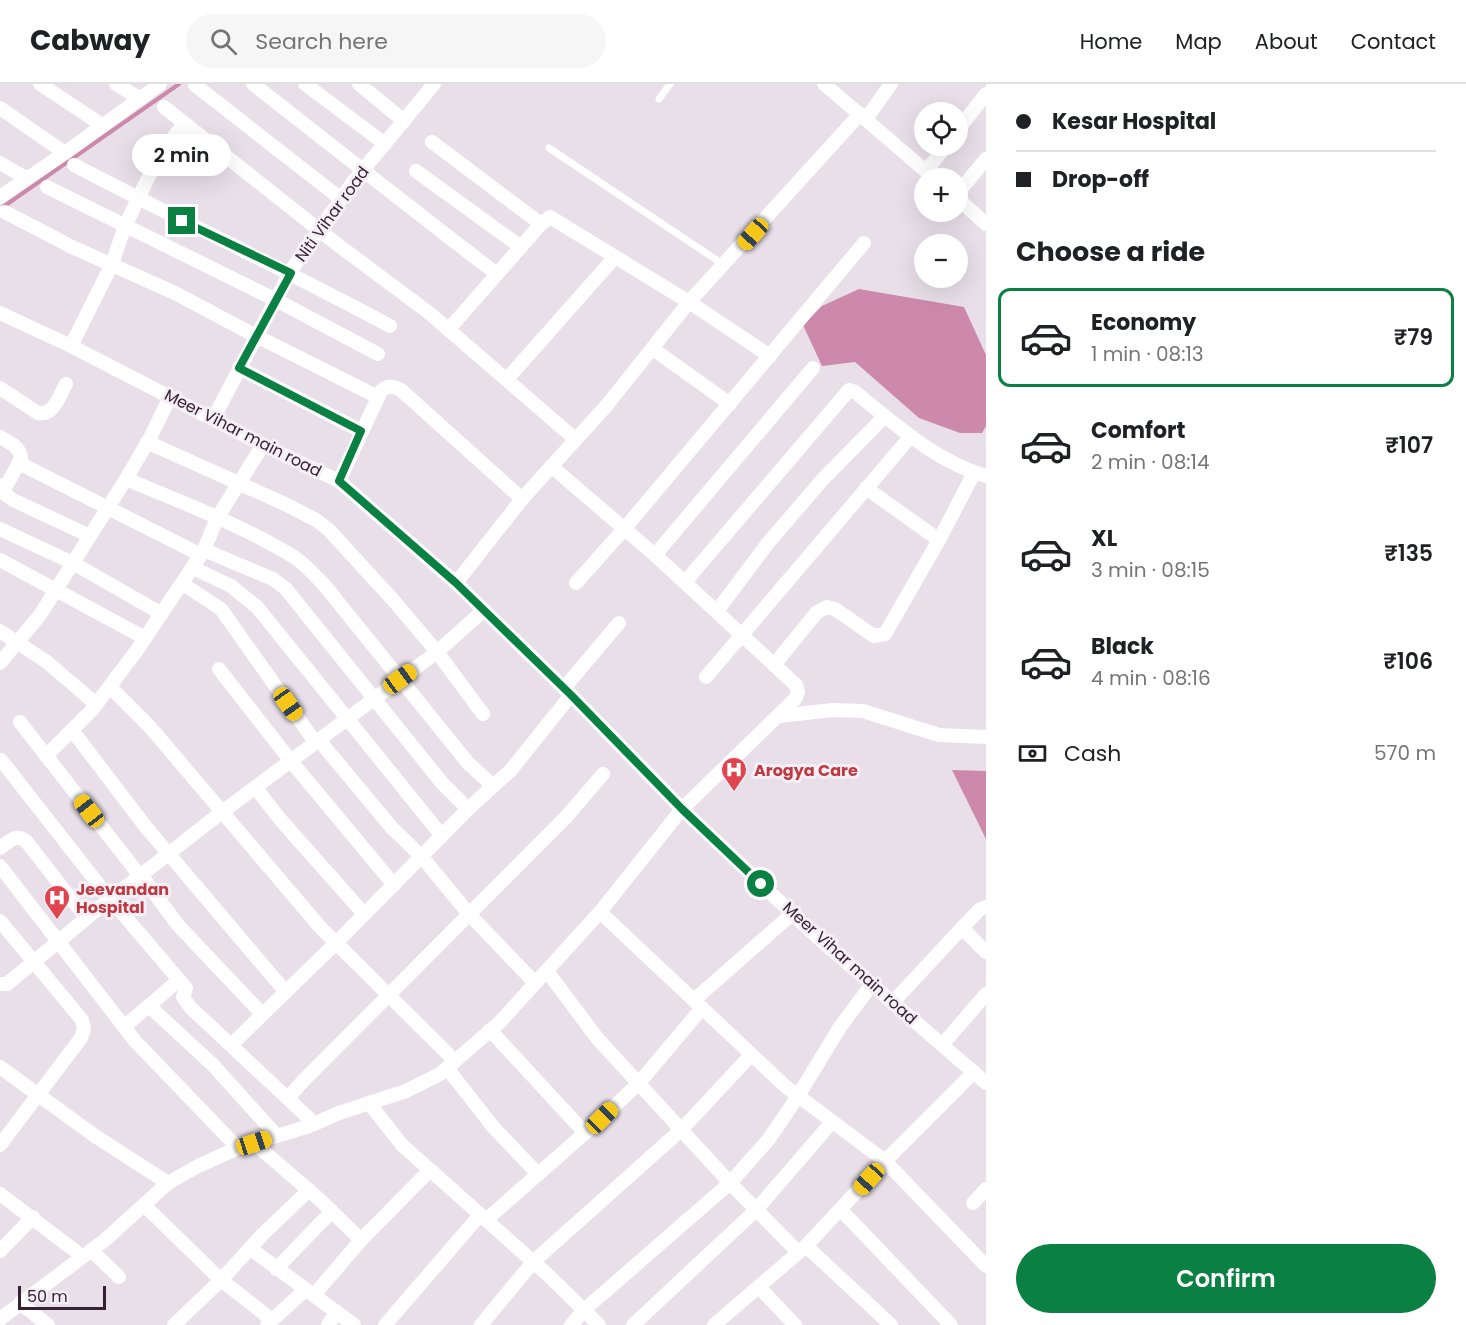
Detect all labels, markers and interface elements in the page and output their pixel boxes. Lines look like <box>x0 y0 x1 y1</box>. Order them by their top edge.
search box <box>186 14 606 68</box>
text: Cabway <box>30 21 150 60</box>
icon: search <box>207 25 240 58</box>
text: Search here <box>255 26 388 57</box>
text: Home <box>1080 27 1142 56</box>
text: Map <box>1175 27 1222 56</box>
text: About <box>1255 27 1318 56</box>
text: Contact <box>1351 27 1436 56</box>
map controls <box>914 102 968 288</box>
button: locate <box>914 102 968 156</box>
text: Kesar Hospital <box>1052 106 1216 137</box>
callout: 2 min <box>132 134 231 176</box>
text: 2 min <box>154 141 209 169</box>
street label: Niti Vihar road <box>289 161 375 267</box>
text: Drop-off <box>1052 164 1149 195</box>
button: + <box>914 168 968 222</box>
route end <box>168 207 195 234</box>
car <box>734 215 772 253</box>
text: Choose a ride <box>1016 233 1205 270</box>
button: − <box>914 234 968 288</box>
text: Economy <box>1091 307 1196 338</box>
icon: car <box>1019 311 1073 365</box>
text: ₹79 <box>1394 322 1433 353</box>
text: 1 min · 08:13 <box>1091 340 1204 368</box>
street label: Meer Vihar main road <box>160 383 326 483</box>
text: Comfort <box>1091 415 1185 446</box>
icon: car <box>1019 419 1073 473</box>
text: ₹107 <box>1385 430 1433 461</box>
text: 2 min · 08:14 <box>1091 448 1210 476</box>
text: XL <box>1091 523 1117 554</box>
icon: car <box>1019 527 1073 581</box>
text: ₹135 <box>1384 538 1433 569</box>
text: 3 min · 08:15 <box>1091 556 1210 584</box>
text: Black <box>1091 631 1154 662</box>
icon: car <box>1019 635 1073 689</box>
text: ₹106 <box>1383 646 1433 677</box>
car <box>380 661 420 697</box>
text: 4 min · 08:16 <box>1091 664 1211 692</box>
car <box>270 684 306 724</box>
icon: cash <box>1016 737 1049 770</box>
text: Cash <box>1064 738 1121 769</box>
text: 570 m <box>1374 739 1436 767</box>
hospital icon: Arogya Care <box>719 755 749 793</box>
place label: Arogya Care <box>754 759 858 782</box>
car <box>71 791 107 831</box>
route start <box>747 870 774 897</box>
place label: Jeevandan Hospital <box>76 878 169 919</box>
hospital icon: Jeevandan Hospital <box>42 883 72 921</box>
street label: Meer Vihar main road <box>778 896 922 1030</box>
car <box>583 1099 621 1137</box>
car <box>234 1129 274 1157</box>
car <box>850 1160 888 1198</box>
button: Confirm <box>1016 1244 1436 1313</box>
scale bar <box>18 1283 106 1310</box>
text: 50 m <box>27 1285 68 1308</box>

